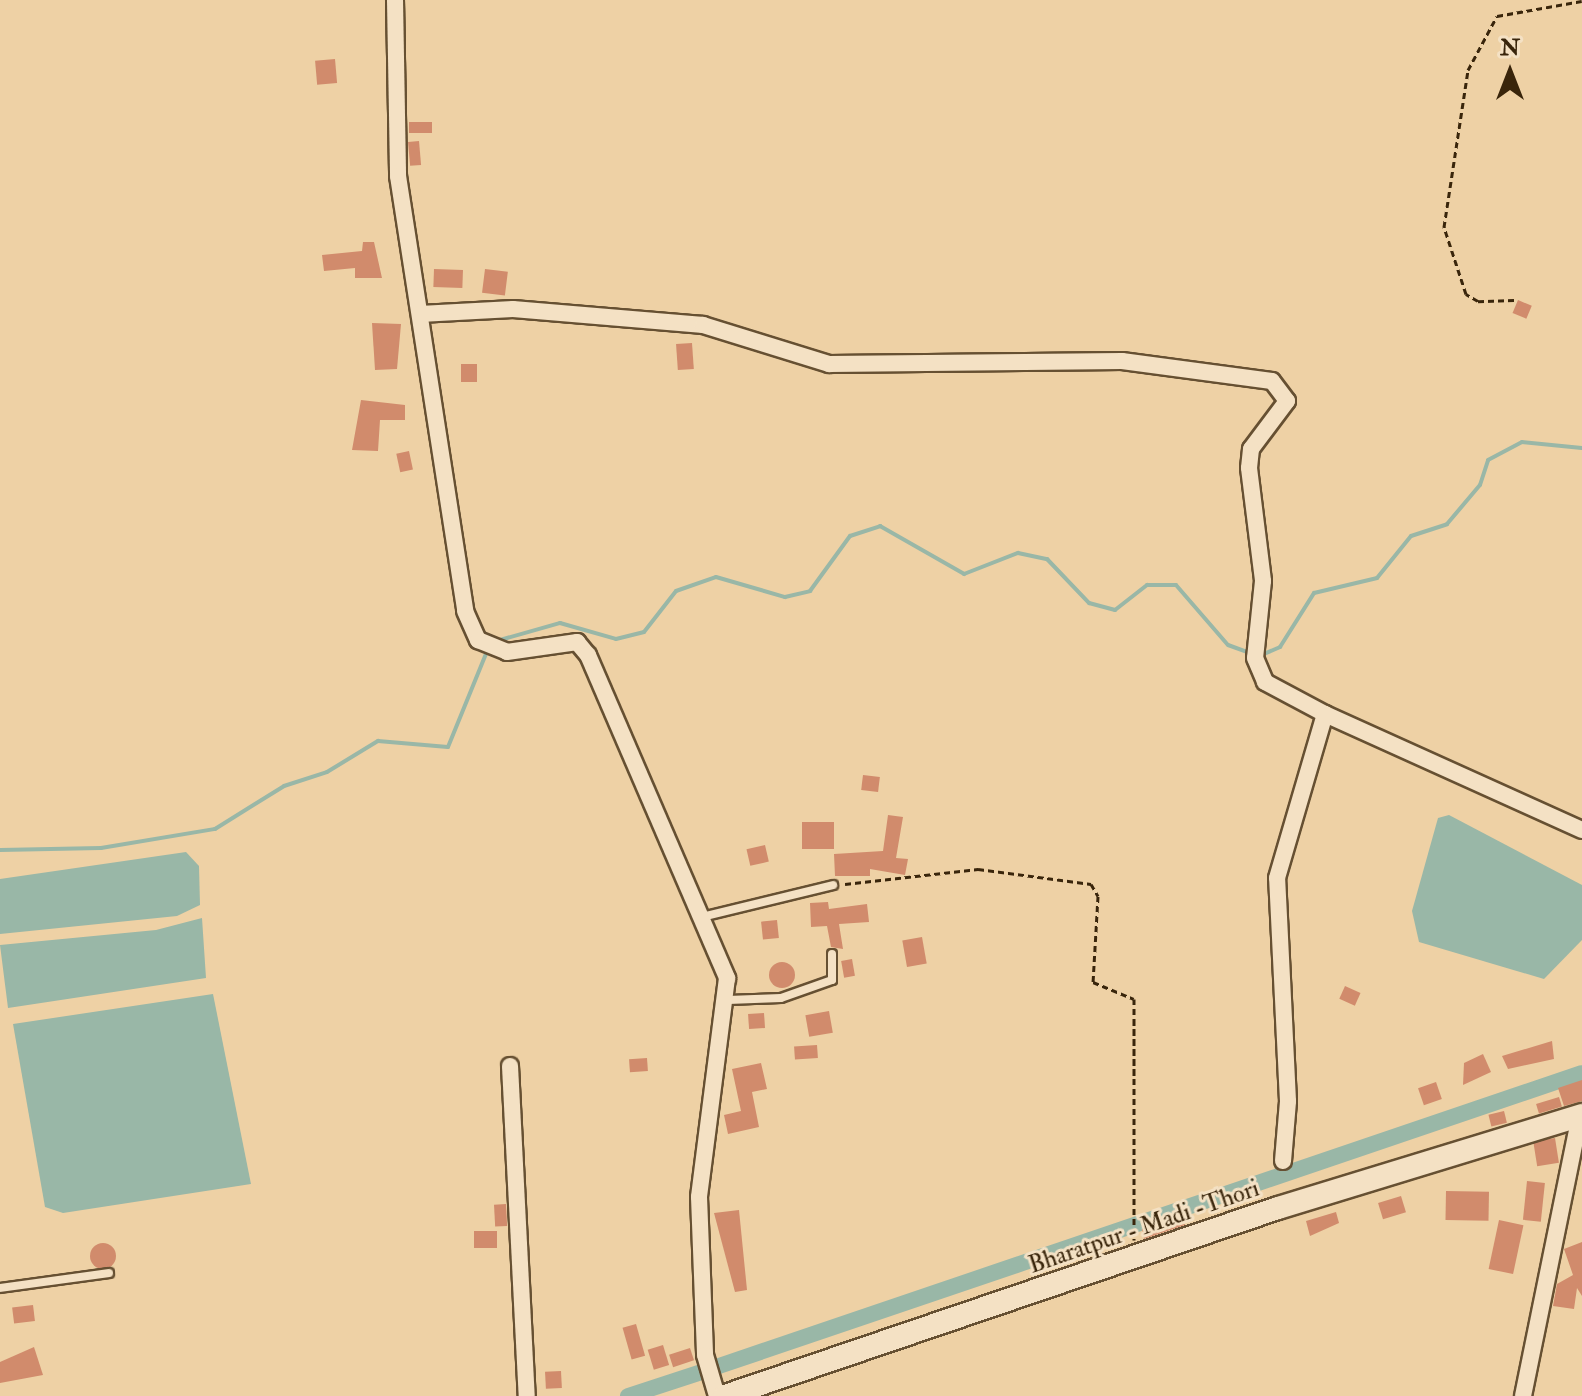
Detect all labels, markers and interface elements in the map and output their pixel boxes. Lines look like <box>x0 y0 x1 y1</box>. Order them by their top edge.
north arrow <box>1470 32 1550 112</box>
text: N <box>1500 34 1520 62</box>
street label: Bharatpur - Madi -Thori <box>1025 1174 1263 1280</box>

